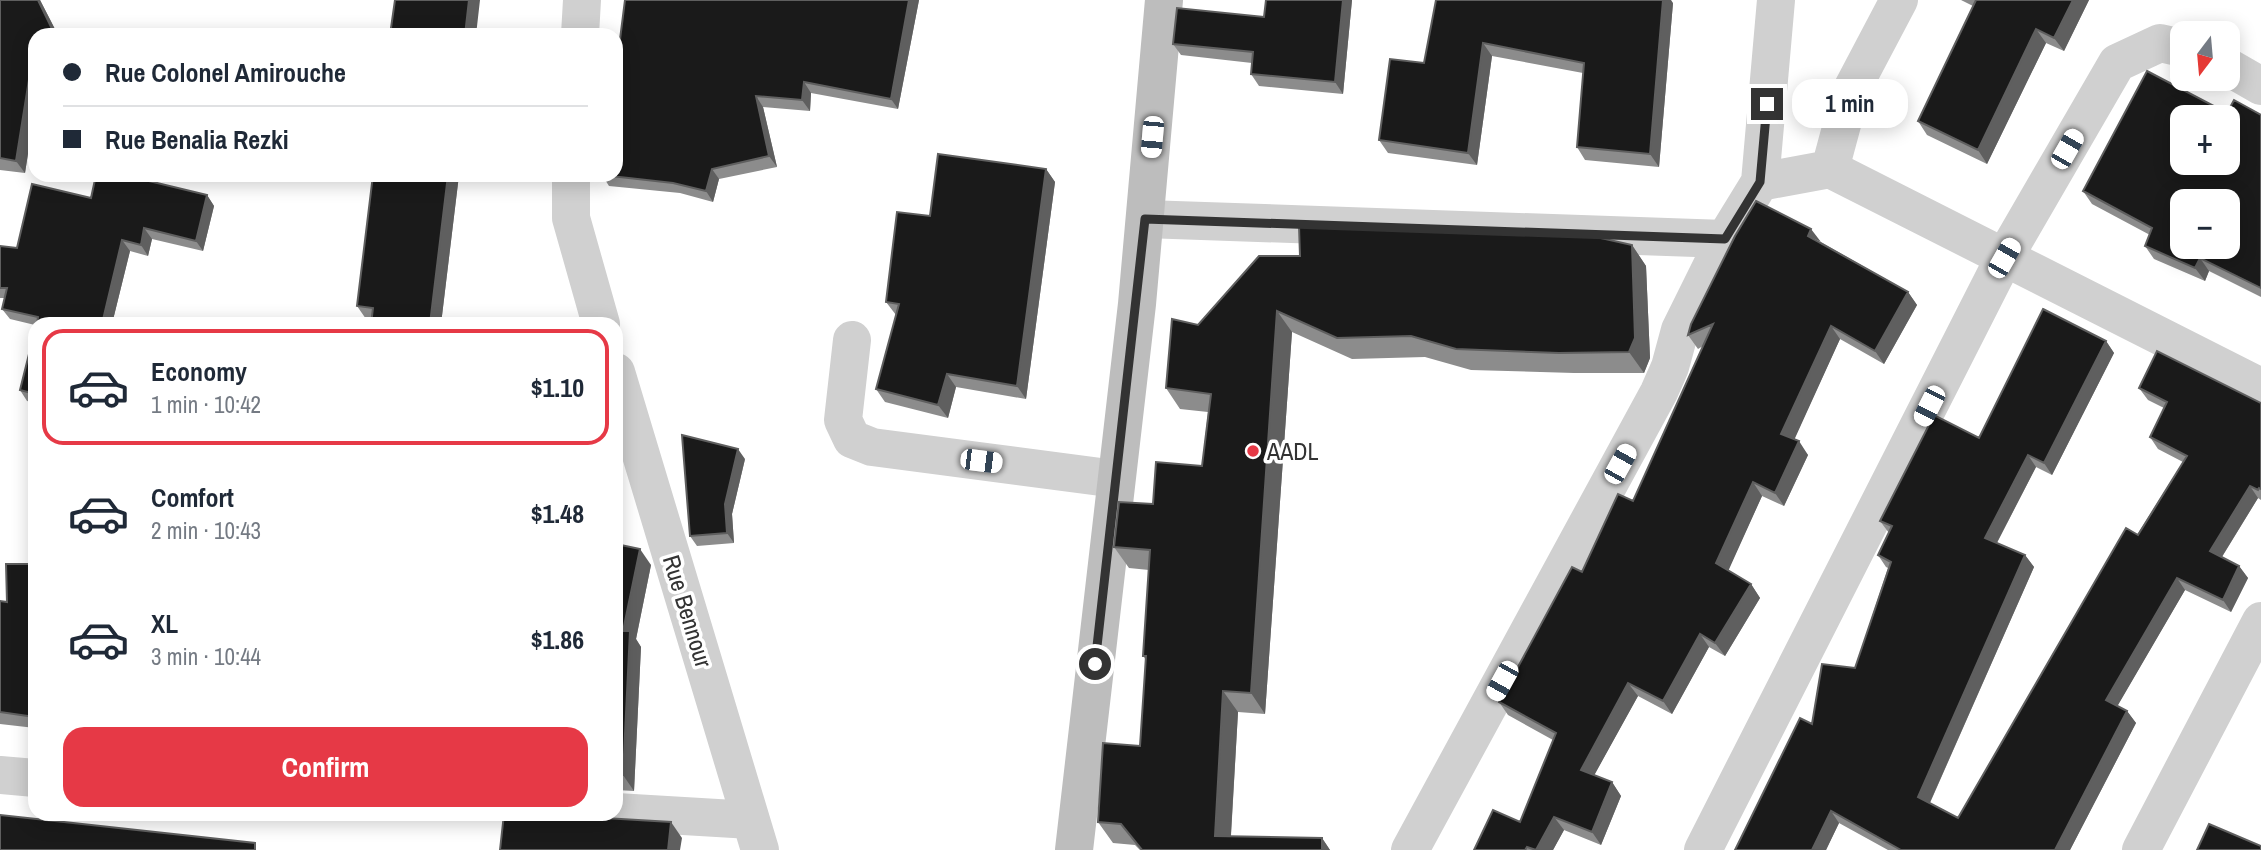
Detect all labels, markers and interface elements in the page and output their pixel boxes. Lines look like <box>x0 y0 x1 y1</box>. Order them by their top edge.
north arrow <box>2170 21 2240 91</box>
map controls <box>2170 21 2240 259</box>
text: Rue Colonel Amirouche <box>105 55 346 90</box>
callout: 1 min <box>1792 80 1907 128</box>
route end <box>1751 88 1783 120</box>
text: 1 min <box>1825 88 1875 119</box>
button: + <box>2170 105 2240 175</box>
car <box>1140 115 1165 159</box>
text: Rue Benalia Rezki <box>105 122 289 157</box>
car <box>2048 126 2087 172</box>
button: − <box>2170 189 2240 259</box>
car <box>1985 235 2024 281</box>
text: Economy <box>151 354 247 389</box>
icon: car <box>67 356 130 419</box>
text: $1.10 <box>531 370 584 405</box>
car <box>1911 383 1948 429</box>
text: 1 min · 10:42 <box>151 389 261 420</box>
place label: AADL <box>1266 435 1318 467</box>
car <box>1601 441 1640 487</box>
marker: AADL <box>1245 443 1261 459</box>
car <box>959 448 1004 474</box>
text: Comfort <box>151 480 234 515</box>
icon: car <box>67 482 130 545</box>
text: $1.48 <box>531 496 584 531</box>
text: 2 min · 10:43 <box>151 515 261 546</box>
street label: Rue Bennour <box>656 551 720 672</box>
text: XL <box>151 606 178 641</box>
icon: car <box>67 608 130 671</box>
text: $1.86 <box>531 622 584 657</box>
text: 3 min · 10:44 <box>151 641 261 672</box>
route start <box>1079 648 1111 680</box>
car <box>1483 658 1522 704</box>
button: Confirm <box>63 727 588 807</box>

